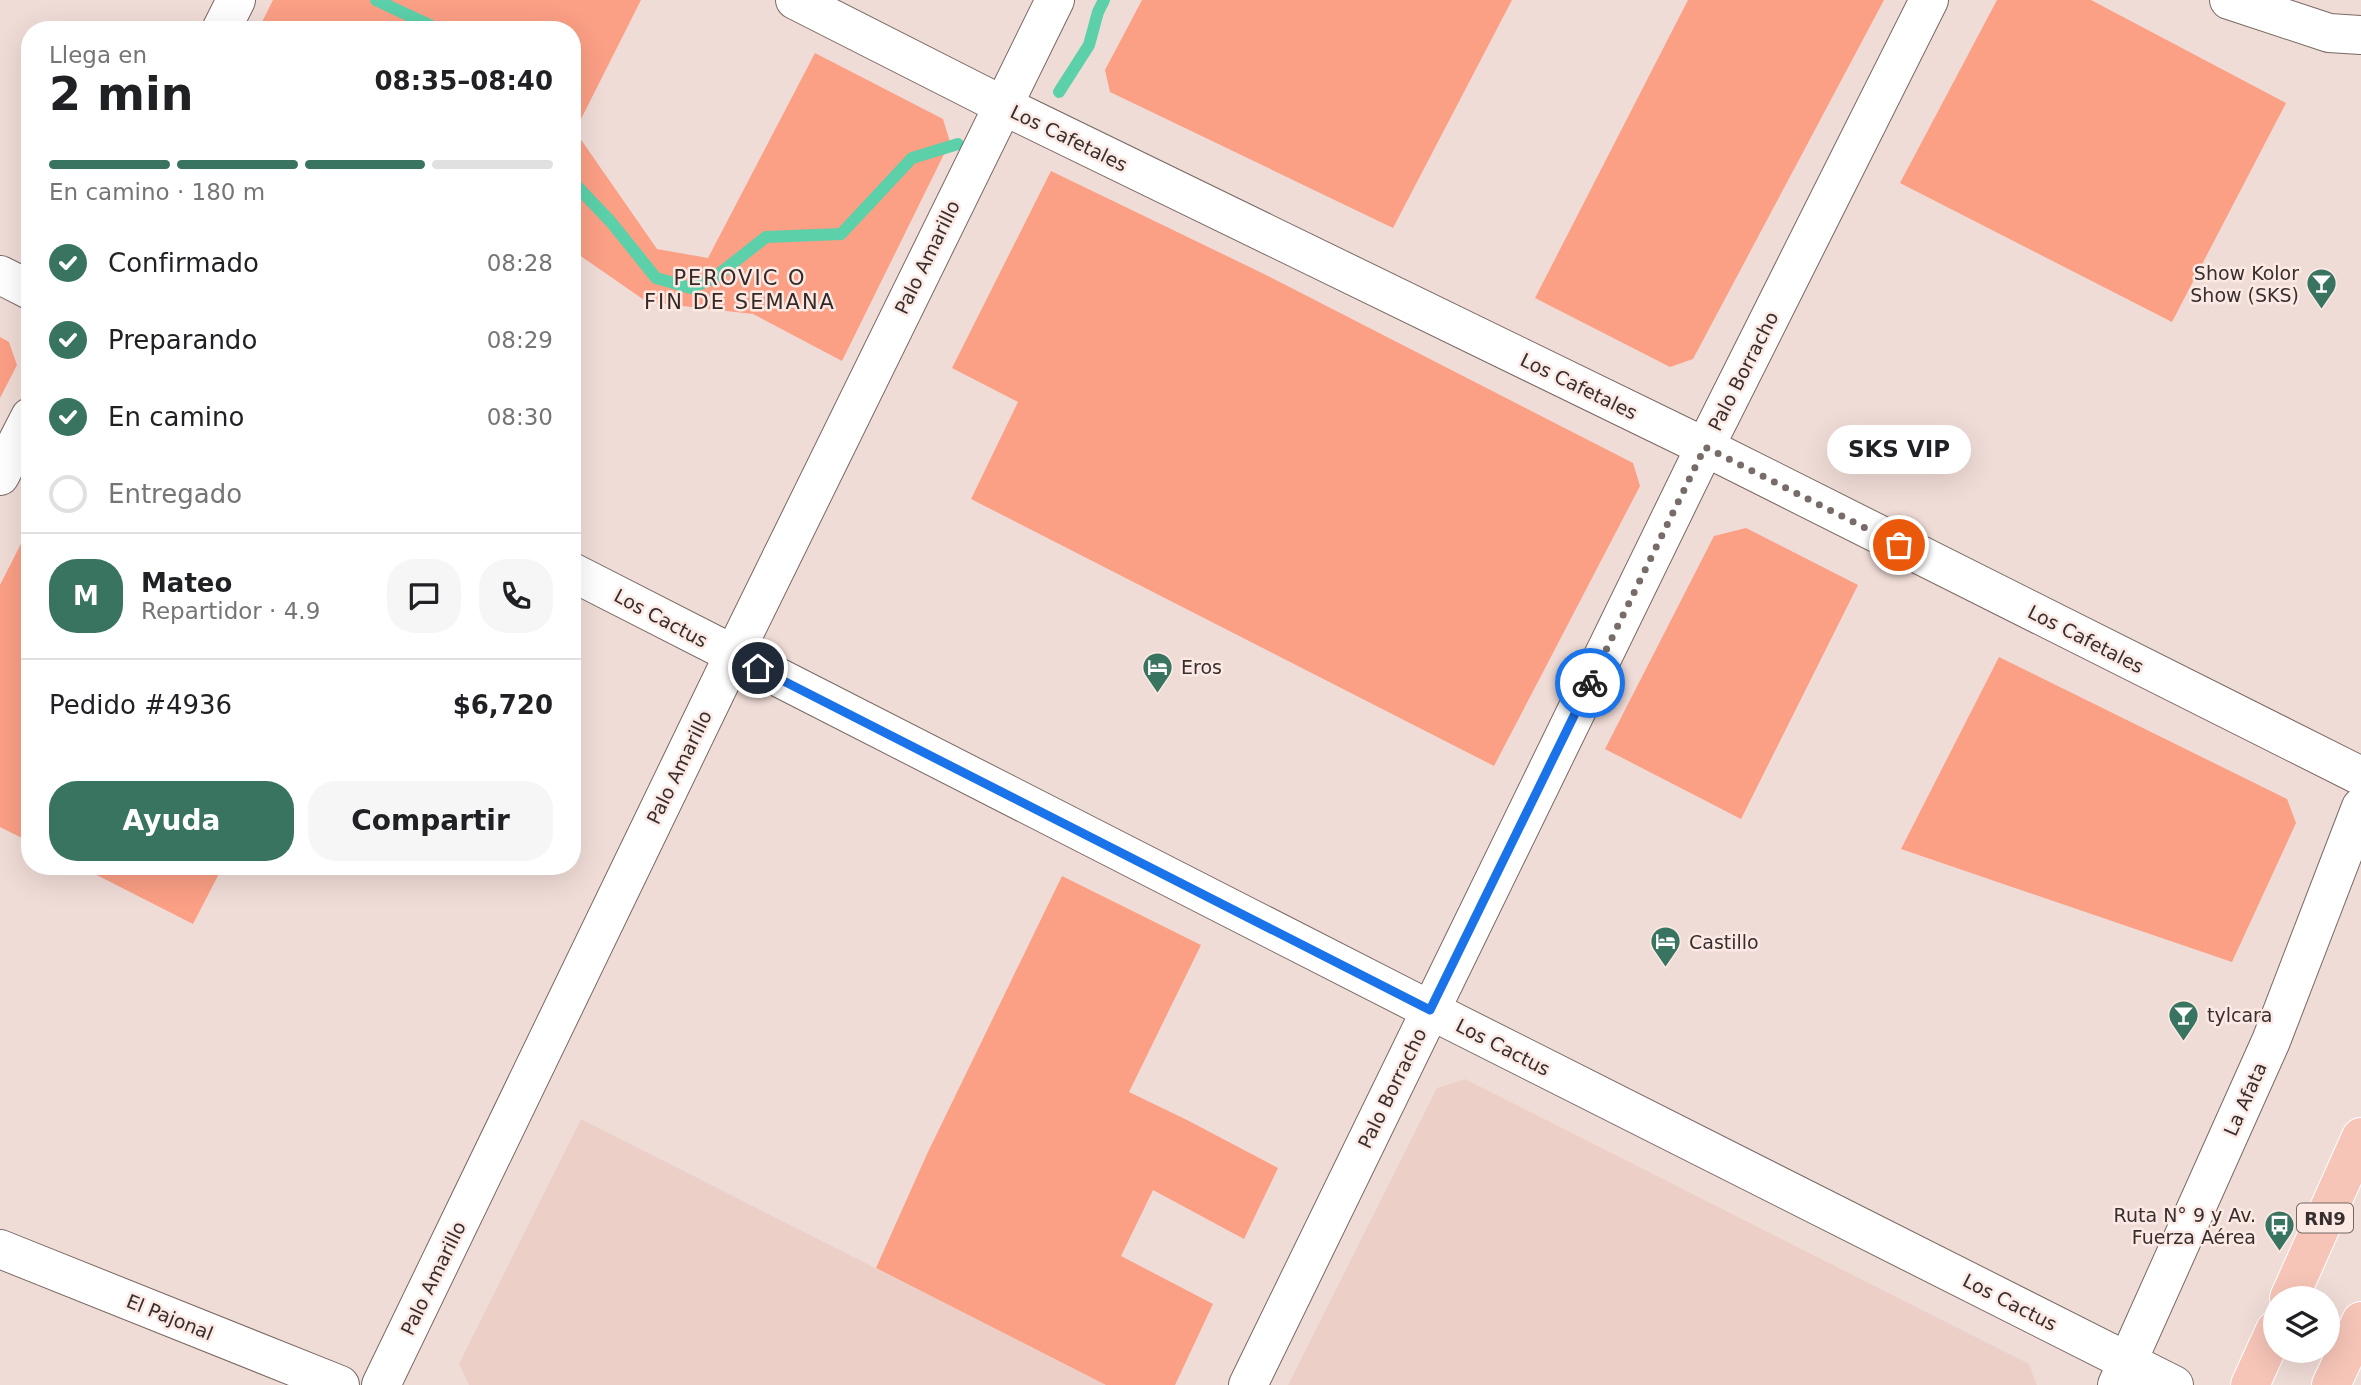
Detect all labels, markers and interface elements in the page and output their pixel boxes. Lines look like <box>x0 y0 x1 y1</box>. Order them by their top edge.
text: Llega en <box>49 42 147 68</box>
text: 08:35–08:40 <box>374 66 553 96</box>
text: 2 min <box>49 67 193 121</box>
street label: Los Cafetales <box>1007 100 1131 176</box>
text: En camino · 180 m <box>49 179 265 205</box>
street label: Palo Amarillo <box>890 197 964 317</box>
icon: check <box>49 244 87 282</box>
text: Confirmado <box>108 248 259 278</box>
text: 08:28 <box>487 250 553 276</box>
place label: Show Kolor Show (SKS) <box>2190 262 2299 306</box>
district label: PEROVIC O FIN DE SEMANA <box>644 266 836 314</box>
bar icon: Show Kolor Show (SKS) <box>2305 267 2339 311</box>
street label: Palo Borracho <box>1703 308 1783 434</box>
icon: check <box>49 321 87 359</box>
text: Preparando <box>108 325 257 355</box>
text: 08:29 <box>487 327 553 353</box>
street label: Los Cafetales <box>1517 348 1641 424</box>
icon: check <box>49 398 87 436</box>
text: En camino <box>108 402 244 432</box>
text: 08:30 <box>487 404 553 430</box>
callout: SKS VIP <box>1827 426 1971 475</box>
text: SKS VIP <box>1848 436 1950 462</box>
text: Entregado <box>108 479 242 509</box>
pin <box>1869 515 1929 575</box>
icon: bag <box>1880 526 1918 564</box>
button: chat <box>387 559 461 633</box>
button: phone <box>479 559 553 633</box>
text: Mateo <box>141 568 232 598</box>
text: M <box>73 581 99 611</box>
street label: Los Cactus <box>611 584 711 652</box>
text: Repartidor · 4.9 <box>141 598 320 624</box>
street label: Los Cafetales <box>2024 600 2148 678</box>
pin <box>728 638 788 698</box>
courier <box>1555 648 1625 718</box>
icon: home <box>739 649 777 687</box>
hotel icon: Eros <box>1141 650 1175 694</box>
place label: Eros <box>1181 656 1222 678</box>
icon: bike <box>1571 664 1609 702</box>
text: Pedido #4936 <box>49 690 232 720</box>
text: $6,720 <box>453 690 553 720</box>
street label: Palo Amarillo <box>642 707 716 827</box>
button: Ayuda <box>49 781 294 861</box>
button: Compartir <box>308 781 553 861</box>
hotel icon: Castillo <box>1649 925 1683 969</box>
place label: Castillo <box>1689 931 1759 953</box>
bar icon: tylcara <box>2167 998 2201 1042</box>
place label: tylcara <box>2207 1004 2273 1026</box>
street label: Los Cactus <box>1452 1014 1554 1080</box>
street label: Palo Borracho <box>1353 1024 1431 1152</box>
street label: La Afata <box>2219 1059 2271 1139</box>
place label: Ruta N° 9 y Av. Fuerza Aérea <box>2114 1204 2256 1248</box>
road number: RN9 <box>2297 1204 2353 1232</box>
bus stop icon: Ruta N° 9 y Av. Fuerza Aérea <box>2262 1209 2296 1253</box>
street label: Palo Amarillo <box>396 1218 470 1338</box>
street label: Los Cactus <box>1959 1269 2061 1335</box>
map controls <box>2263 1286 2340 1363</box>
button: layers <box>2263 1286 2340 1363</box>
street label: El Pajonal <box>123 1290 217 1344</box>

